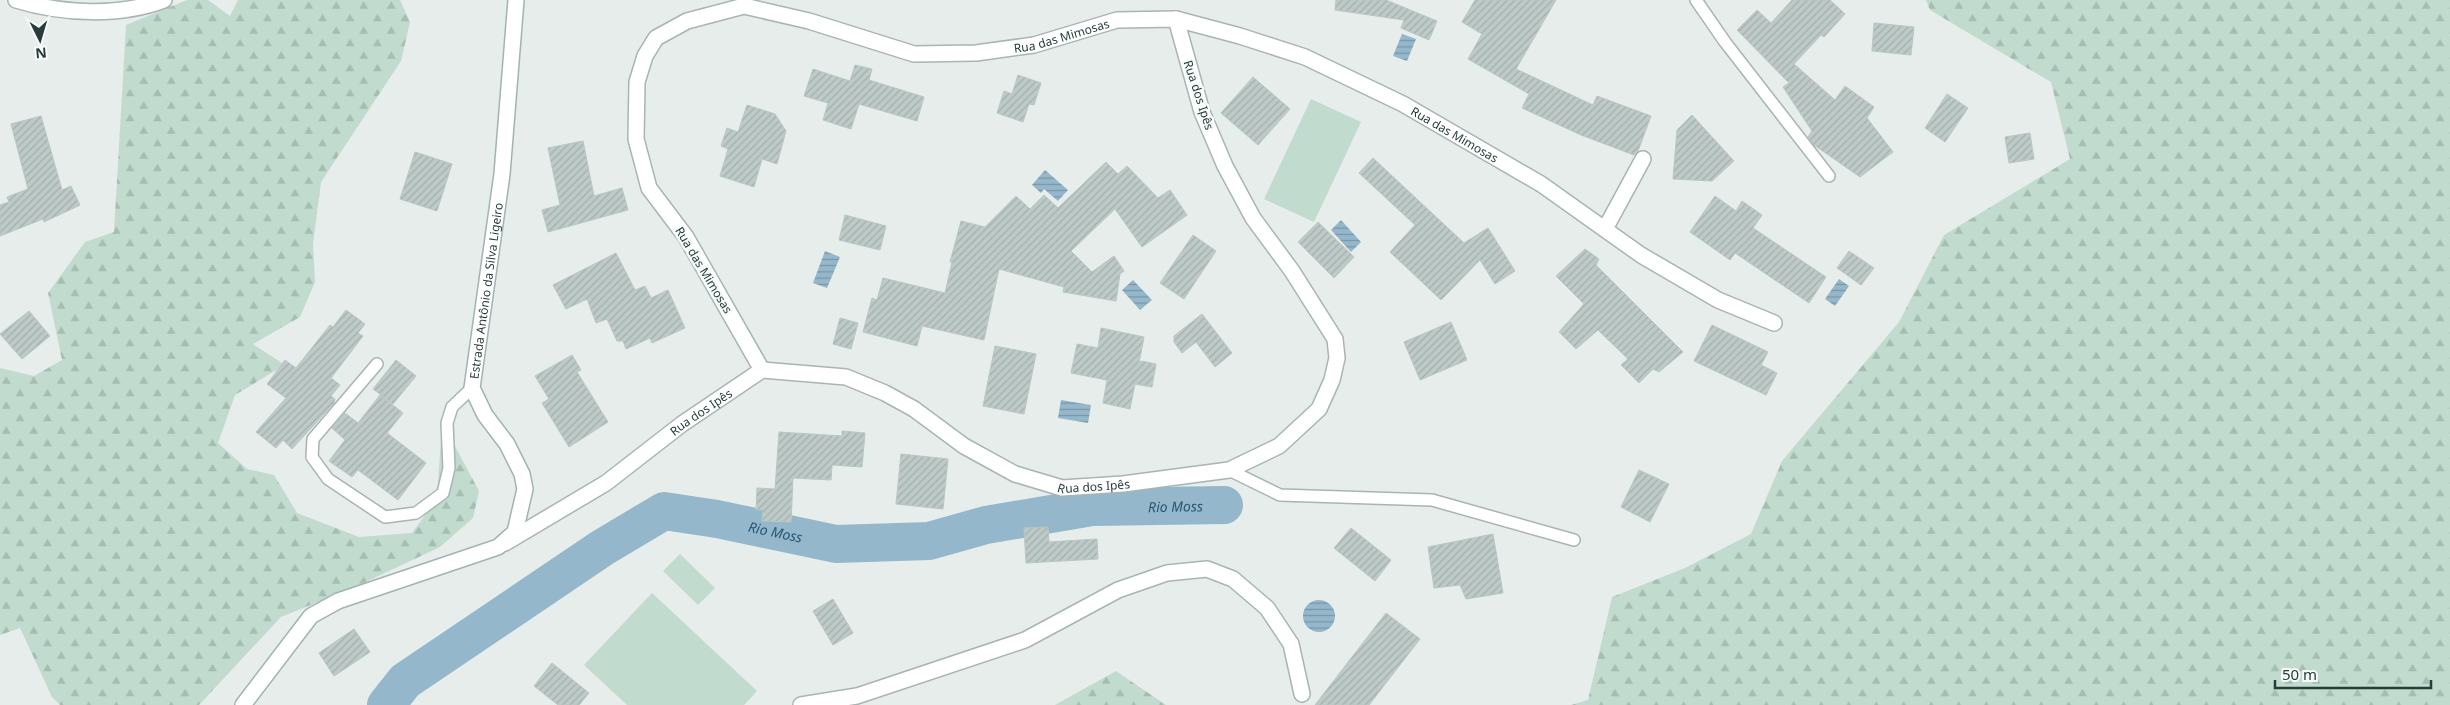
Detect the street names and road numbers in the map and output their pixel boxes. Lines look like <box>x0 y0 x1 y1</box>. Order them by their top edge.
street label: Rua das Mimosas <box>1013 14 1111 56</box>
street label: Rua dos Ipês <box>1180 58 1218 132</box>
street label: Rua das Mimosas <box>1408 102 1502 166</box>
street label: Estrada Antônio da Silva Ligeiro <box>465 202 506 380</box>
street label: Rua das Mimosas <box>671 223 737 317</box>
street label: Rua dos Ipês <box>666 384 735 439</box>
street label: Rua dos Ipês <box>1055 475 1131 497</box>

